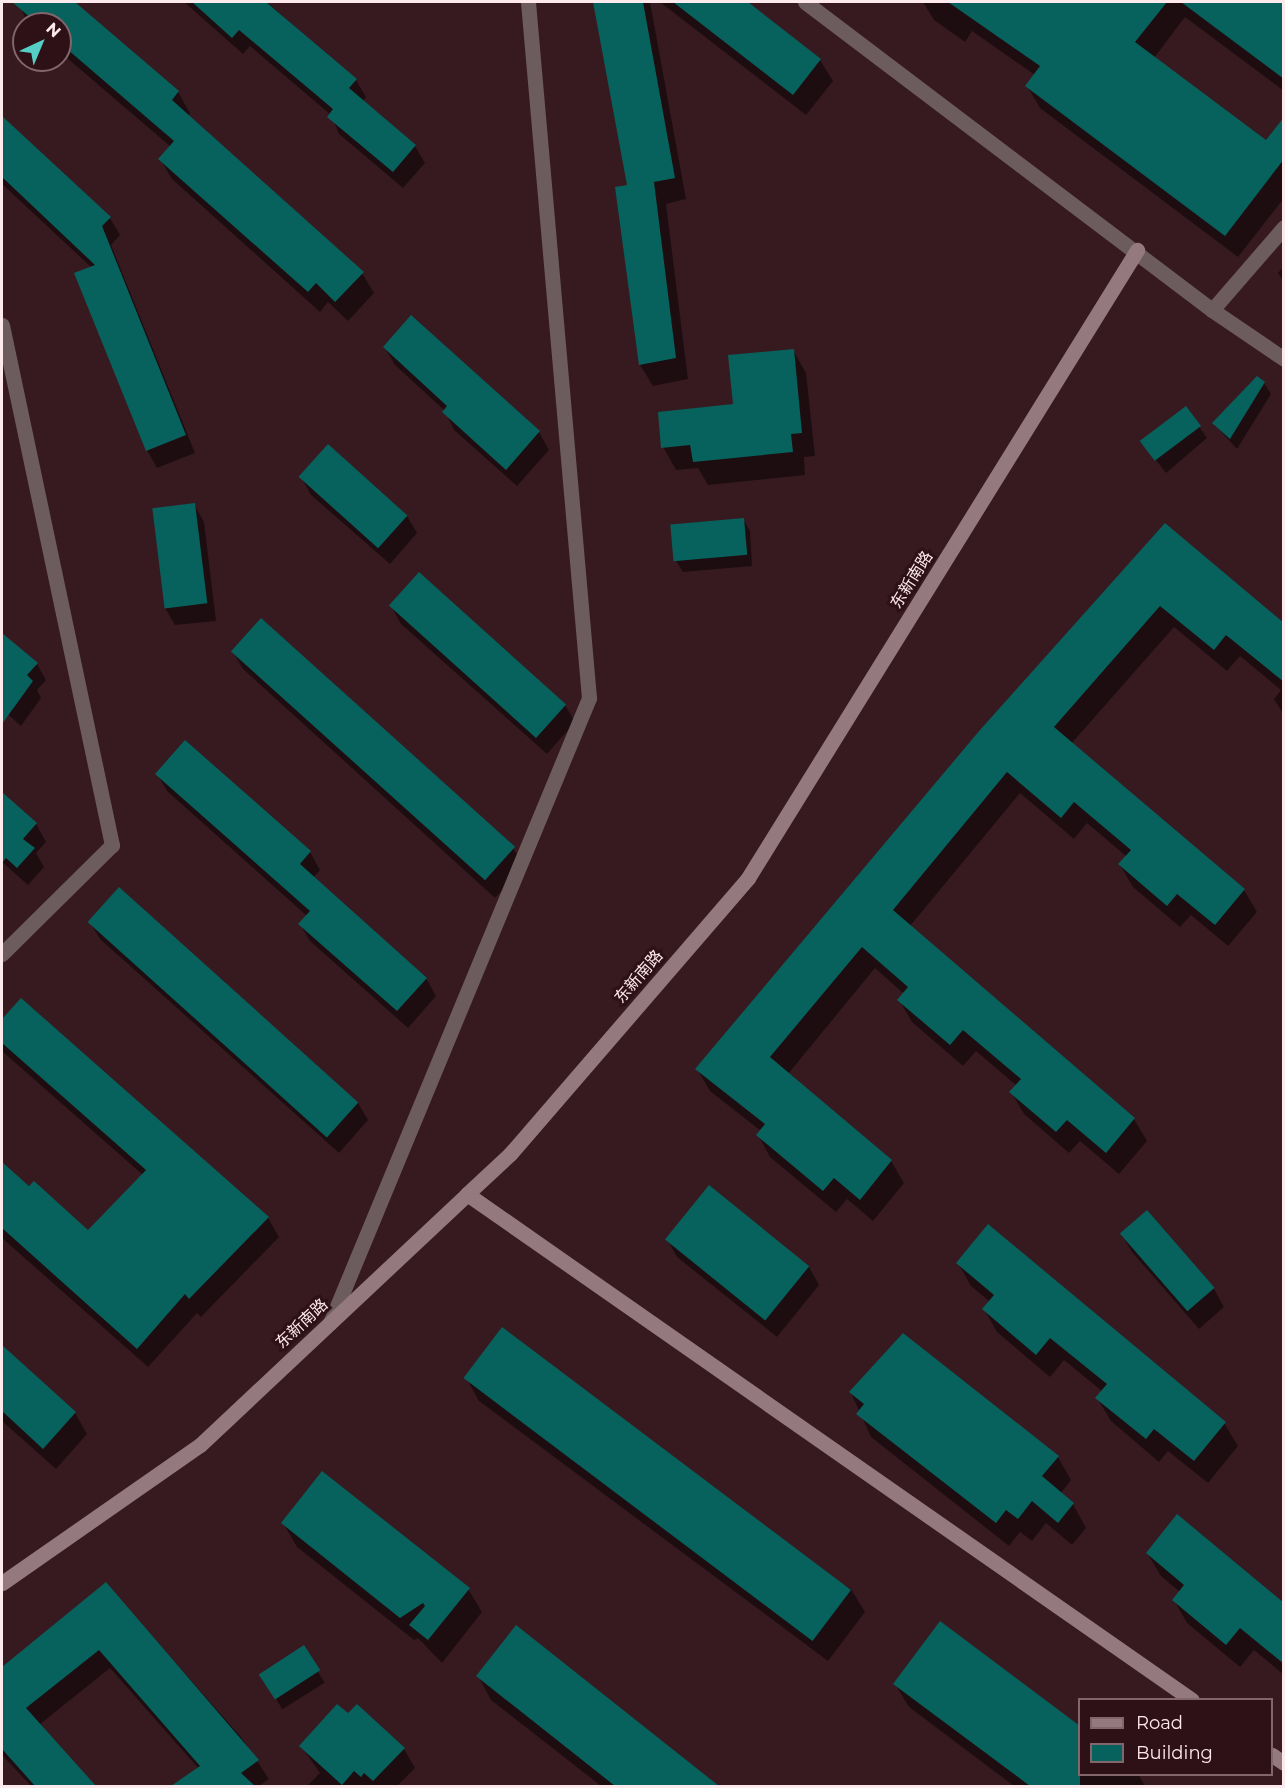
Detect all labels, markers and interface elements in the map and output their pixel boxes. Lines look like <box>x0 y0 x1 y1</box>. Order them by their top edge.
north arrow <box>12 12 72 72</box>
text: N <box>42 19 65 41</box>
street label: 东新南路 <box>887 548 937 612</box>
street label: 东新南路 <box>611 947 667 1007</box>
street label: 东新南路 <box>272 1295 332 1353</box>
legend <box>1078 1698 1273 1776</box>
text: Road <box>1136 1712 1183 1734</box>
text: Building <box>1136 1742 1213 1764</box>

